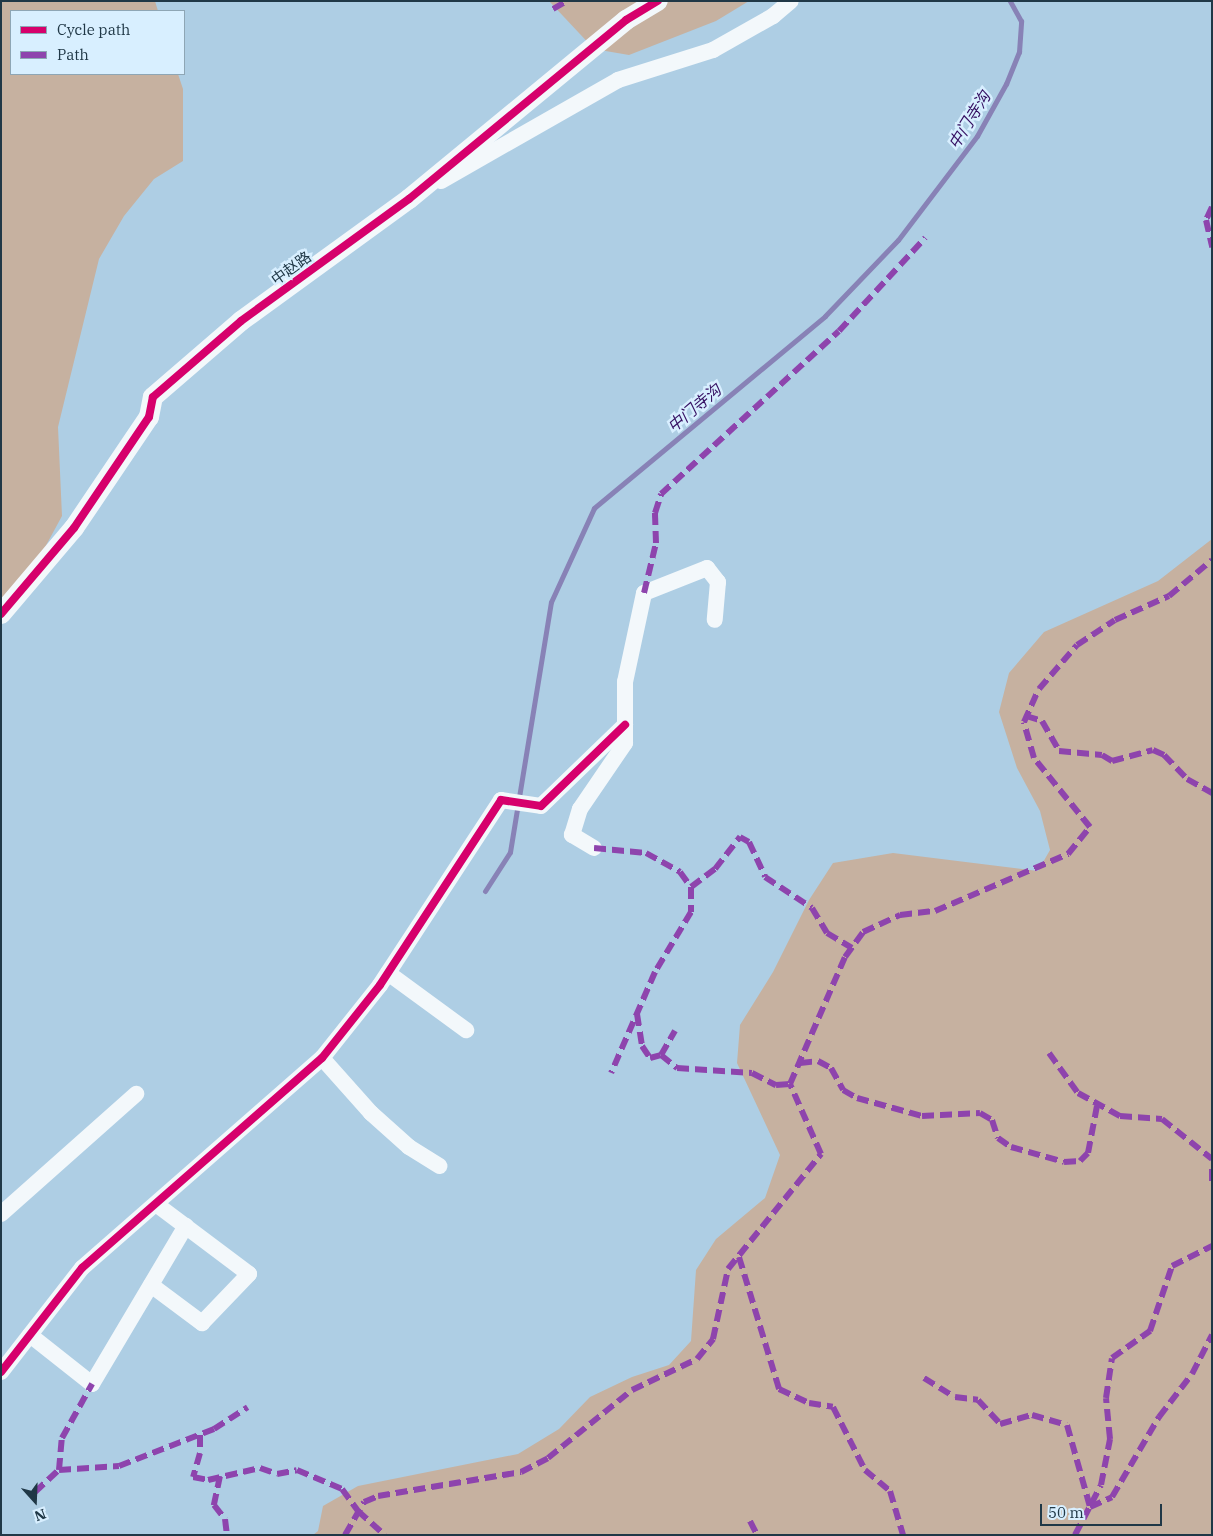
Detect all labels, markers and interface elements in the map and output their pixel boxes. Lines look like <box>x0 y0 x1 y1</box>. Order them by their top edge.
legend <box>10 10 185 75</box>
text: Cycle path <box>57 20 130 39</box>
text: Path <box>57 45 89 64</box>
water label: 中门寺沟 <box>944 88 994 152</box>
street label: 中赵路 <box>268 247 314 289</box>
water label: 中门寺沟 <box>663 380 725 436</box>
north arrow <box>10 1476 60 1526</box>
scale bar <box>1043 1494 1166 1526</box>
text: 50 m <box>1048 1503 1084 1522</box>
text: N <box>32 1505 48 1525</box>

